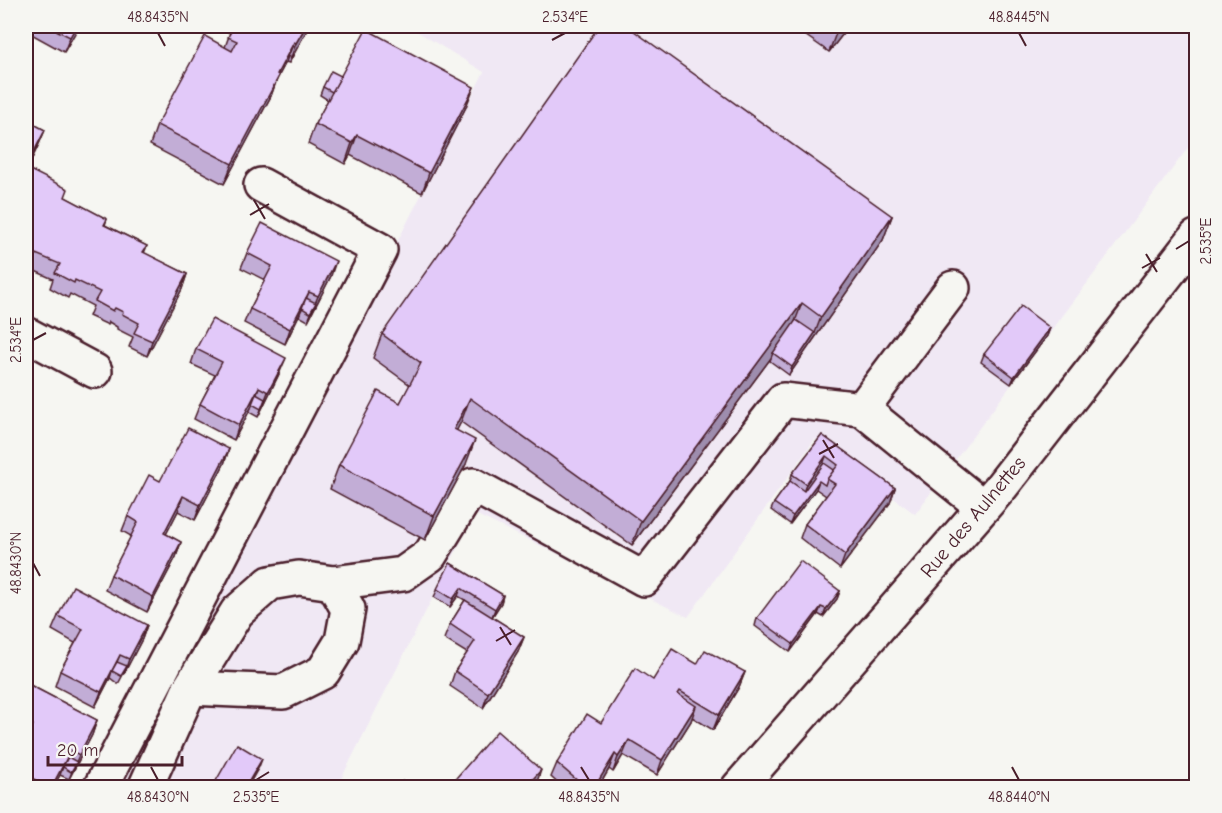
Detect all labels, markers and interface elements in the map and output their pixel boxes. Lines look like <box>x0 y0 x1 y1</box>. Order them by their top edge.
text: 48.8435°N <box>127 8 189 26</box>
text: 2.534°E <box>542 8 588 26</box>
text: 48.8445°N <box>988 8 1050 26</box>
text: 2.535°E <box>1197 218 1215 264</box>
text: 2.534°E <box>7 317 25 363</box>
street label: Rue des Aulnettes <box>916 452 1030 582</box>
text: 48.8430°N <box>7 532 25 594</box>
scale bar <box>48 729 182 767</box>
text: 20 m <box>57 740 98 761</box>
text: 48.8430°N <box>127 788 189 806</box>
text: 2.535°E <box>233 788 279 806</box>
text: 48.8435°N <box>558 788 620 806</box>
text: 48.8440°N <box>988 788 1050 806</box>

